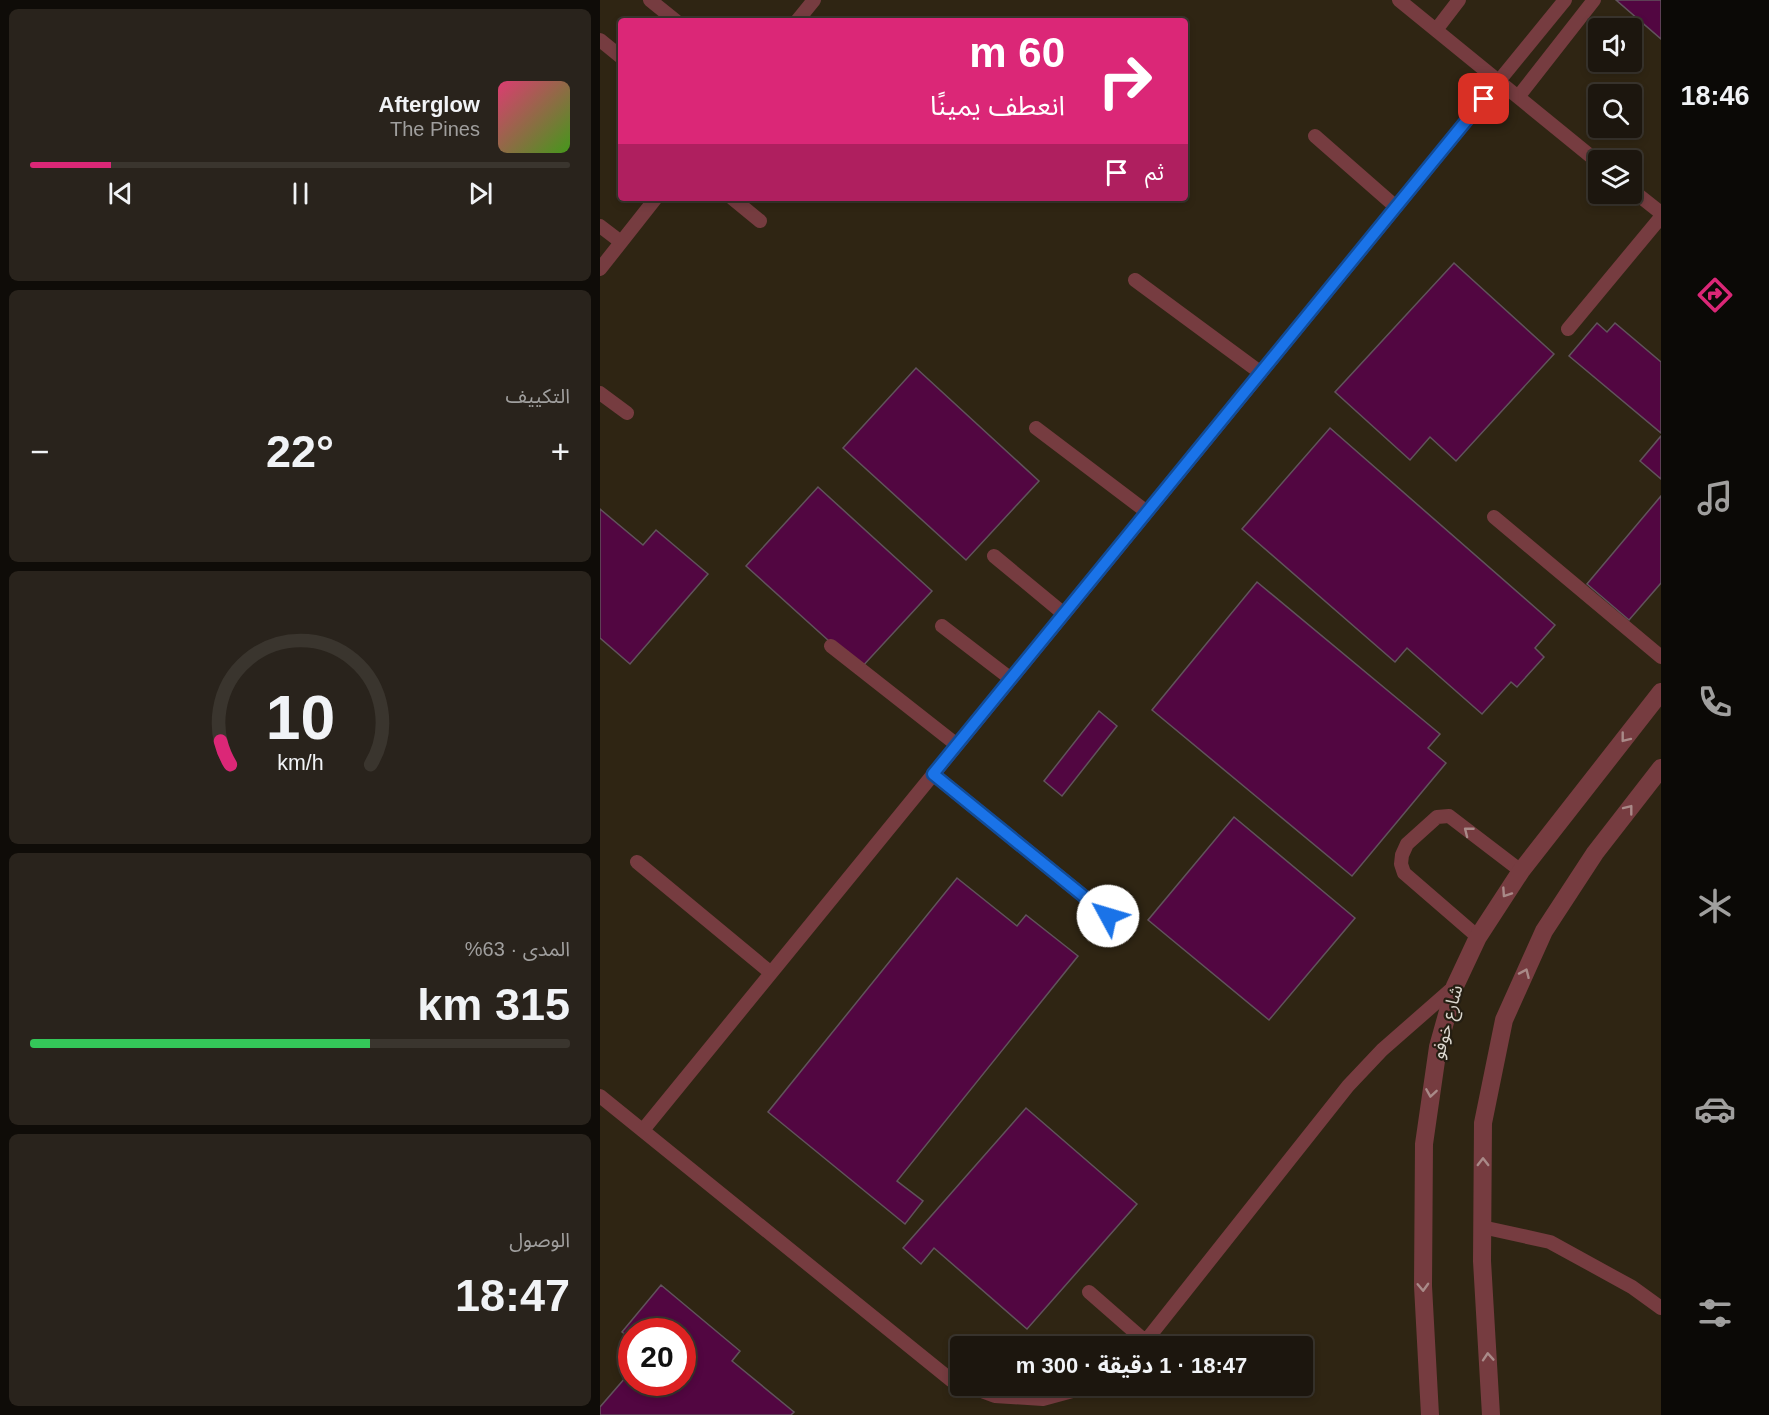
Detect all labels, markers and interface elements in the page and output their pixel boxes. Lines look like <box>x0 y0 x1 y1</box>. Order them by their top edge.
map controls <box>1588 18 1642 204</box>
button: sound <box>1588 18 1642 72</box>
text: 60 m <box>969 29 1065 76</box>
icon: right <box>1086 42 1164 120</box>
pin <box>1458 73 1509 124</box>
text: 18:46 <box>1680 81 1750 111</box>
icon: arrive <box>1467 82 1500 115</box>
button: search <box>1588 84 1642 138</box>
text: انعطف يمينًا <box>930 91 1065 121</box>
text: Afterglow <box>379 92 480 117</box>
text: The Pines <box>390 118 480 140</box>
button: layers <box>1588 150 1642 204</box>
icon: arrive <box>1100 156 1133 189</box>
text: ثم <box>1145 160 1164 185</box>
icon: previous <box>104 177 137 210</box>
icon: pause <box>284 177 317 210</box>
icon: next <box>464 177 497 210</box>
icon: directions <box>1694 274 1736 316</box>
text: التكييف <box>506 385 570 407</box>
text: 22° <box>266 426 334 477</box>
text: − <box>30 433 49 470</box>
text: + <box>551 433 570 470</box>
icon: music <box>1694 477 1736 519</box>
icon: phone <box>1694 681 1736 723</box>
text: 10 <box>265 683 335 752</box>
one-way arrow <box>1621 732 1632 743</box>
text: km/h <box>277 751 323 775</box>
one-way arrow <box>1621 805 1632 816</box>
one-way arrow <box>1464 827 1475 838</box>
position arrow <box>1076 884 1140 948</box>
icon: climate <box>1694 885 1736 927</box>
one-way arrow <box>1502 886 1513 897</box>
text: المدى · 63% <box>465 938 570 960</box>
one-way arrow <box>1517 969 1529 980</box>
text: 315 km <box>417 979 570 1030</box>
street label: شارع خوفو <box>1428 983 1470 1062</box>
one-way arrow <box>1426 1088 1438 1097</box>
icon: car <box>1694 1088 1736 1130</box>
one-way arrow <box>1477 1157 1489 1166</box>
text: الوصول <box>509 1229 570 1251</box>
text: 18:47 <box>455 1270 570 1321</box>
one-way arrow <box>1417 1283 1430 1292</box>
icon: filters <box>1694 1292 1736 1334</box>
speed limit sign: 20 <box>618 1318 696 1396</box>
one-way arrow <box>1481 1352 1494 1361</box>
text: 18:47 · 1 دقيقة · 300 m <box>1016 1353 1247 1378</box>

